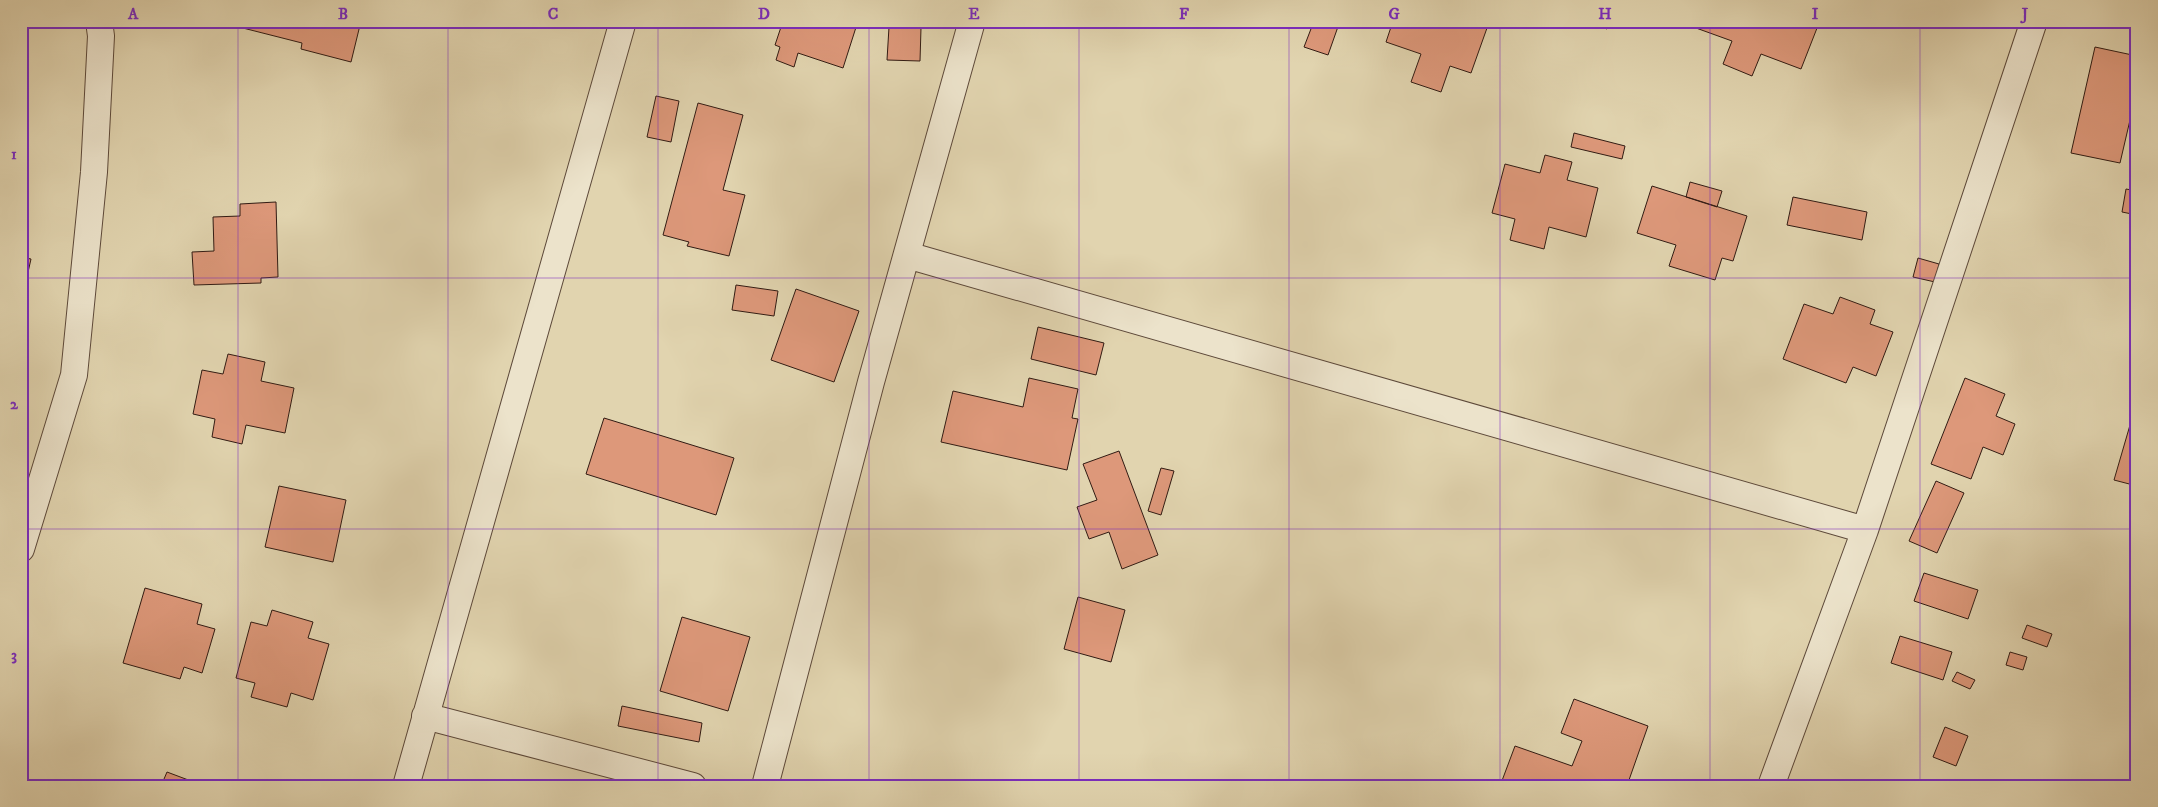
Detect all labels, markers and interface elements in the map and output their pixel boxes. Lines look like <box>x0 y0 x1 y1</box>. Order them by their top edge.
text: A <box>127 4 139 24</box>
text: B <box>338 4 348 24</box>
text: C <box>548 4 558 24</box>
text: D <box>758 4 770 24</box>
text: E <box>968 4 980 24</box>
text: F <box>1179 4 1189 24</box>
text: G <box>1388 4 1400 24</box>
text: H <box>1598 4 1612 24</box>
text: I <box>1812 4 1819 24</box>
text: J <box>2020 4 2029 24</box>
text: 1 <box>11 144 17 164</box>
text: 2 <box>10 394 19 414</box>
text: 3 <box>11 645 17 665</box>

